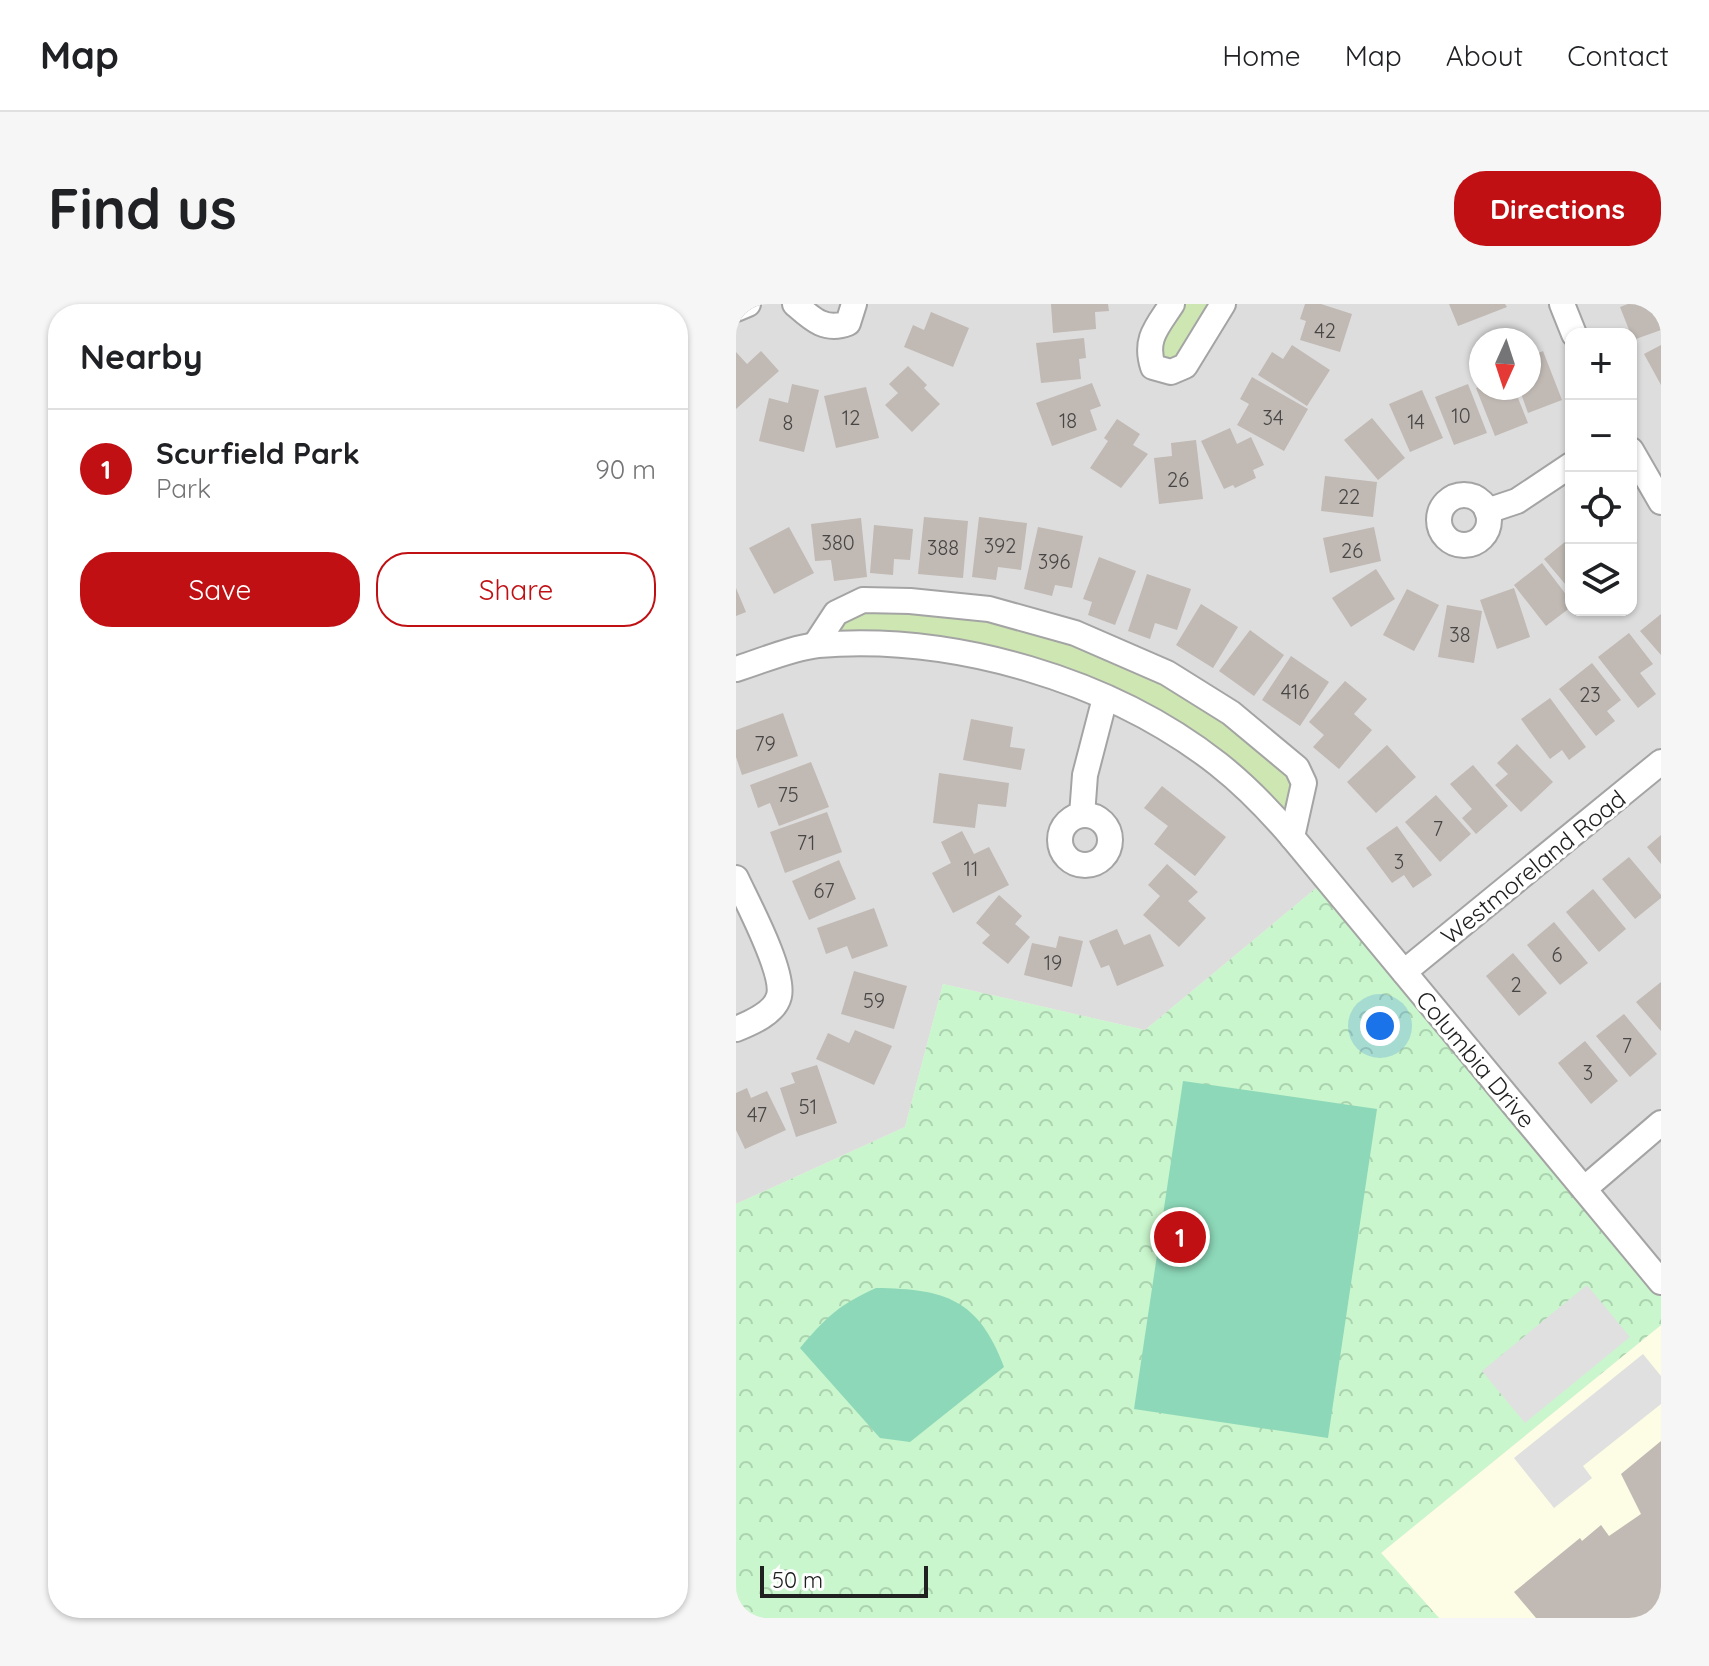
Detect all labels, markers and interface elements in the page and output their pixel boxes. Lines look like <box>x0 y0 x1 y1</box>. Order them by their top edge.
text: Map <box>40 31 119 79</box>
text: Home <box>1222 38 1301 73</box>
text: Map <box>1345 38 1402 73</box>
text: About <box>1446 38 1523 73</box>
text: Contact <box>1567 38 1669 73</box>
button: Directions <box>1454 171 1661 246</box>
text: Find us <box>48 173 237 243</box>
house number: 42 <box>1314 318 1336 343</box>
north arrow <box>1469 328 1541 400</box>
map controls <box>1565 328 1637 616</box>
button: + <box>1565 328 1637 400</box>
text: Nearby <box>80 335 203 378</box>
button: − <box>1565 400 1637 472</box>
house number: 10 <box>1451 403 1471 428</box>
house number: 12 <box>842 405 860 430</box>
house number: 34 <box>1262 405 1284 430</box>
house number: 18 <box>1059 408 1077 433</box>
house number: 14 <box>1407 409 1425 434</box>
house number: 8 <box>783 410 793 435</box>
text: Scurfield Park <box>156 434 360 472</box>
text: 1 <box>101 453 111 486</box>
text: 90 m <box>595 453 656 486</box>
house number: 26 <box>1167 467 1189 492</box>
text: Park <box>156 472 211 505</box>
button: locate <box>1565 472 1637 544</box>
house number: 22 <box>1338 484 1360 509</box>
house number: 380 <box>821 530 855 555</box>
house number: 392 <box>984 533 1016 558</box>
house number: 388 <box>927 535 959 560</box>
house number: 26 <box>1341 538 1363 563</box>
button: layers <box>1565 544 1637 616</box>
house number: 396 <box>1038 549 1070 574</box>
button: Save <box>80 552 360 627</box>
button: Share <box>376 552 656 627</box>
house number: 38 <box>1449 622 1471 647</box>
house number: 416 <box>1281 679 1310 704</box>
house number: 23 <box>1579 682 1601 707</box>
house number: 79 <box>754 731 776 756</box>
house number: 75 <box>777 782 799 807</box>
street label: Westmoreland Road <box>1435 783 1631 951</box>
house number: 7 <box>1433 816 1443 841</box>
house number: 71 <box>797 830 815 855</box>
house number: 3 <box>1394 849 1404 874</box>
house number: 11 <box>964 856 978 881</box>
house number: 67 <box>813 878 835 903</box>
house number: 6 <box>1552 942 1563 967</box>
house number: 19 <box>1044 950 1062 975</box>
house number: 2 <box>1510 972 1522 997</box>
street label: Columbia Drive <box>1410 984 1542 1134</box>
house number: 59 <box>863 988 885 1013</box>
your location <box>1360 1006 1400 1046</box>
house number: 7 <box>1622 1033 1632 1058</box>
house number: 3 <box>1583 1060 1593 1085</box>
house number: 51 <box>799 1094 817 1119</box>
house number: 47 <box>747 1102 767 1127</box>
pin: 1 <box>1154 1207 1206 1267</box>
scale bar <box>760 1562 928 1598</box>
text: 50 m <box>772 1566 823 1594</box>

